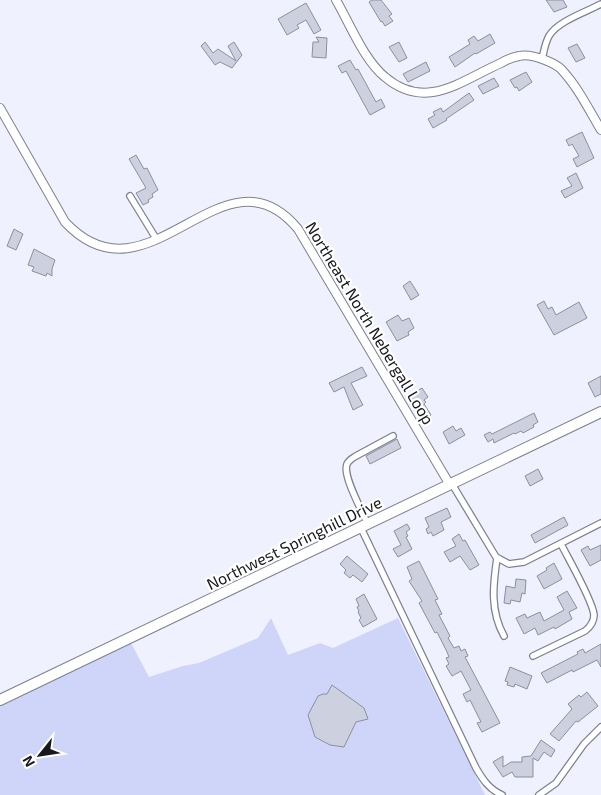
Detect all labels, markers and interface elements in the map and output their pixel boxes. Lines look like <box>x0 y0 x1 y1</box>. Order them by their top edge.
street label: Northeast North Nebergall Loop <box>302 218 439 427</box>
street label: Northwest Springhill Drive <box>203 492 384 593</box>
north arrow <box>15 730 65 780</box>
text: N <box>18 753 38 770</box>

